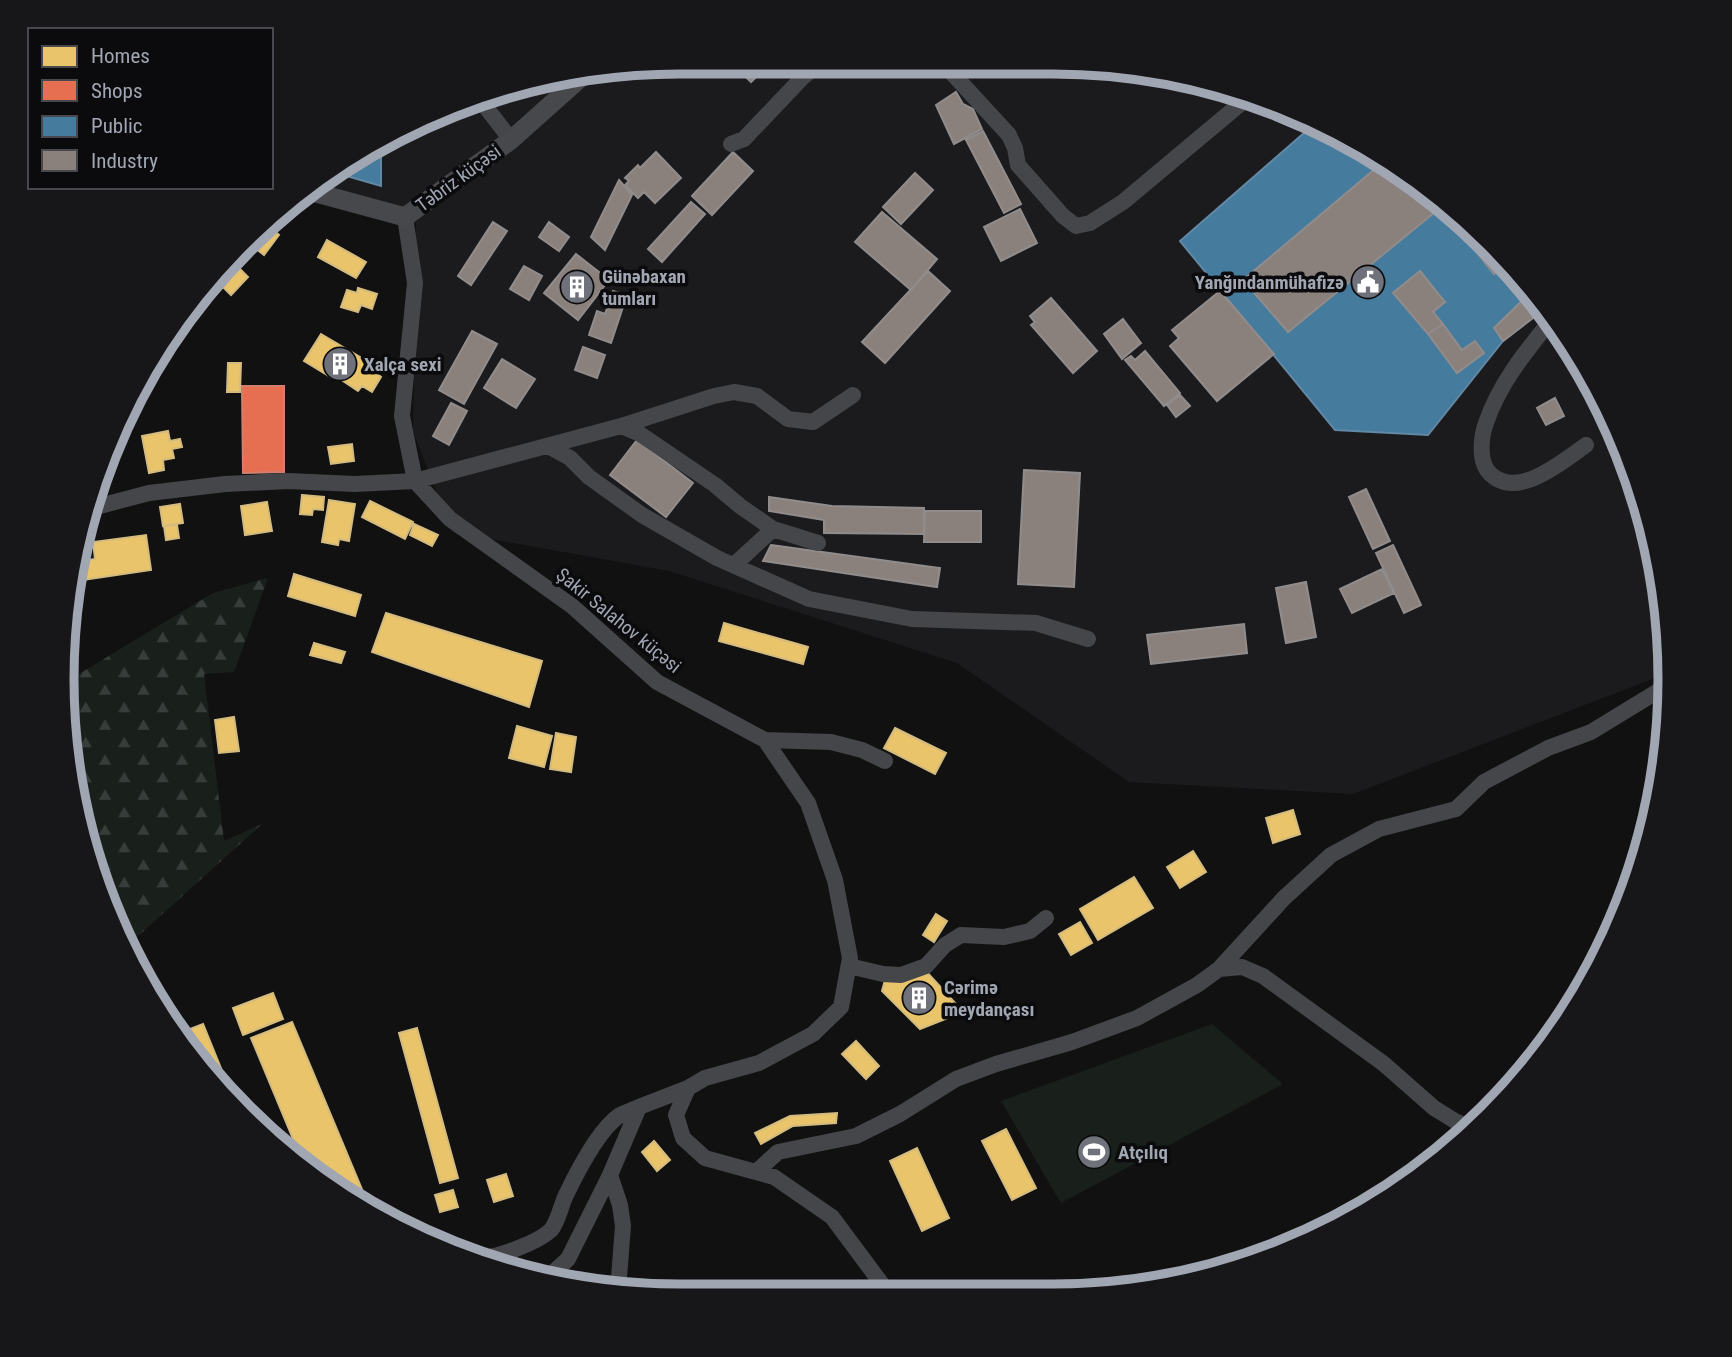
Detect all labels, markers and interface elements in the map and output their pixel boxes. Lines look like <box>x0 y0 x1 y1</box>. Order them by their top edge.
legend <box>28 28 273 189</box>
text: Homes <box>91 44 150 68</box>
text: Shops <box>91 79 143 103</box>
text: Public <box>91 114 143 138</box>
street label: Təbriz küçəsi <box>411 140 505 217</box>
text: Industry <box>91 149 158 173</box>
public building icon: Yanğındanmühafizə <box>1349 263 1387 301</box>
place label: Günəbaxan tumları <box>602 265 686 310</box>
building icon: Günəbaxan tumları <box>558 268 596 306</box>
place label: Yanğındanmühafizə <box>1195 271 1344 294</box>
building icon: Xalça sexi <box>321 345 359 383</box>
place label: Xalça sexi <box>364 353 442 376</box>
street label: Şakir Salahov küçəsi <box>552 563 686 678</box>
place label: Cərimə meydançası <box>944 976 1034 1021</box>
building icon: Cərimə meydançası <box>900 979 938 1017</box>
sports icon: Atçılıq <box>1075 1133 1113 1171</box>
place label: Atçılıq <box>1118 1141 1168 1164</box>

